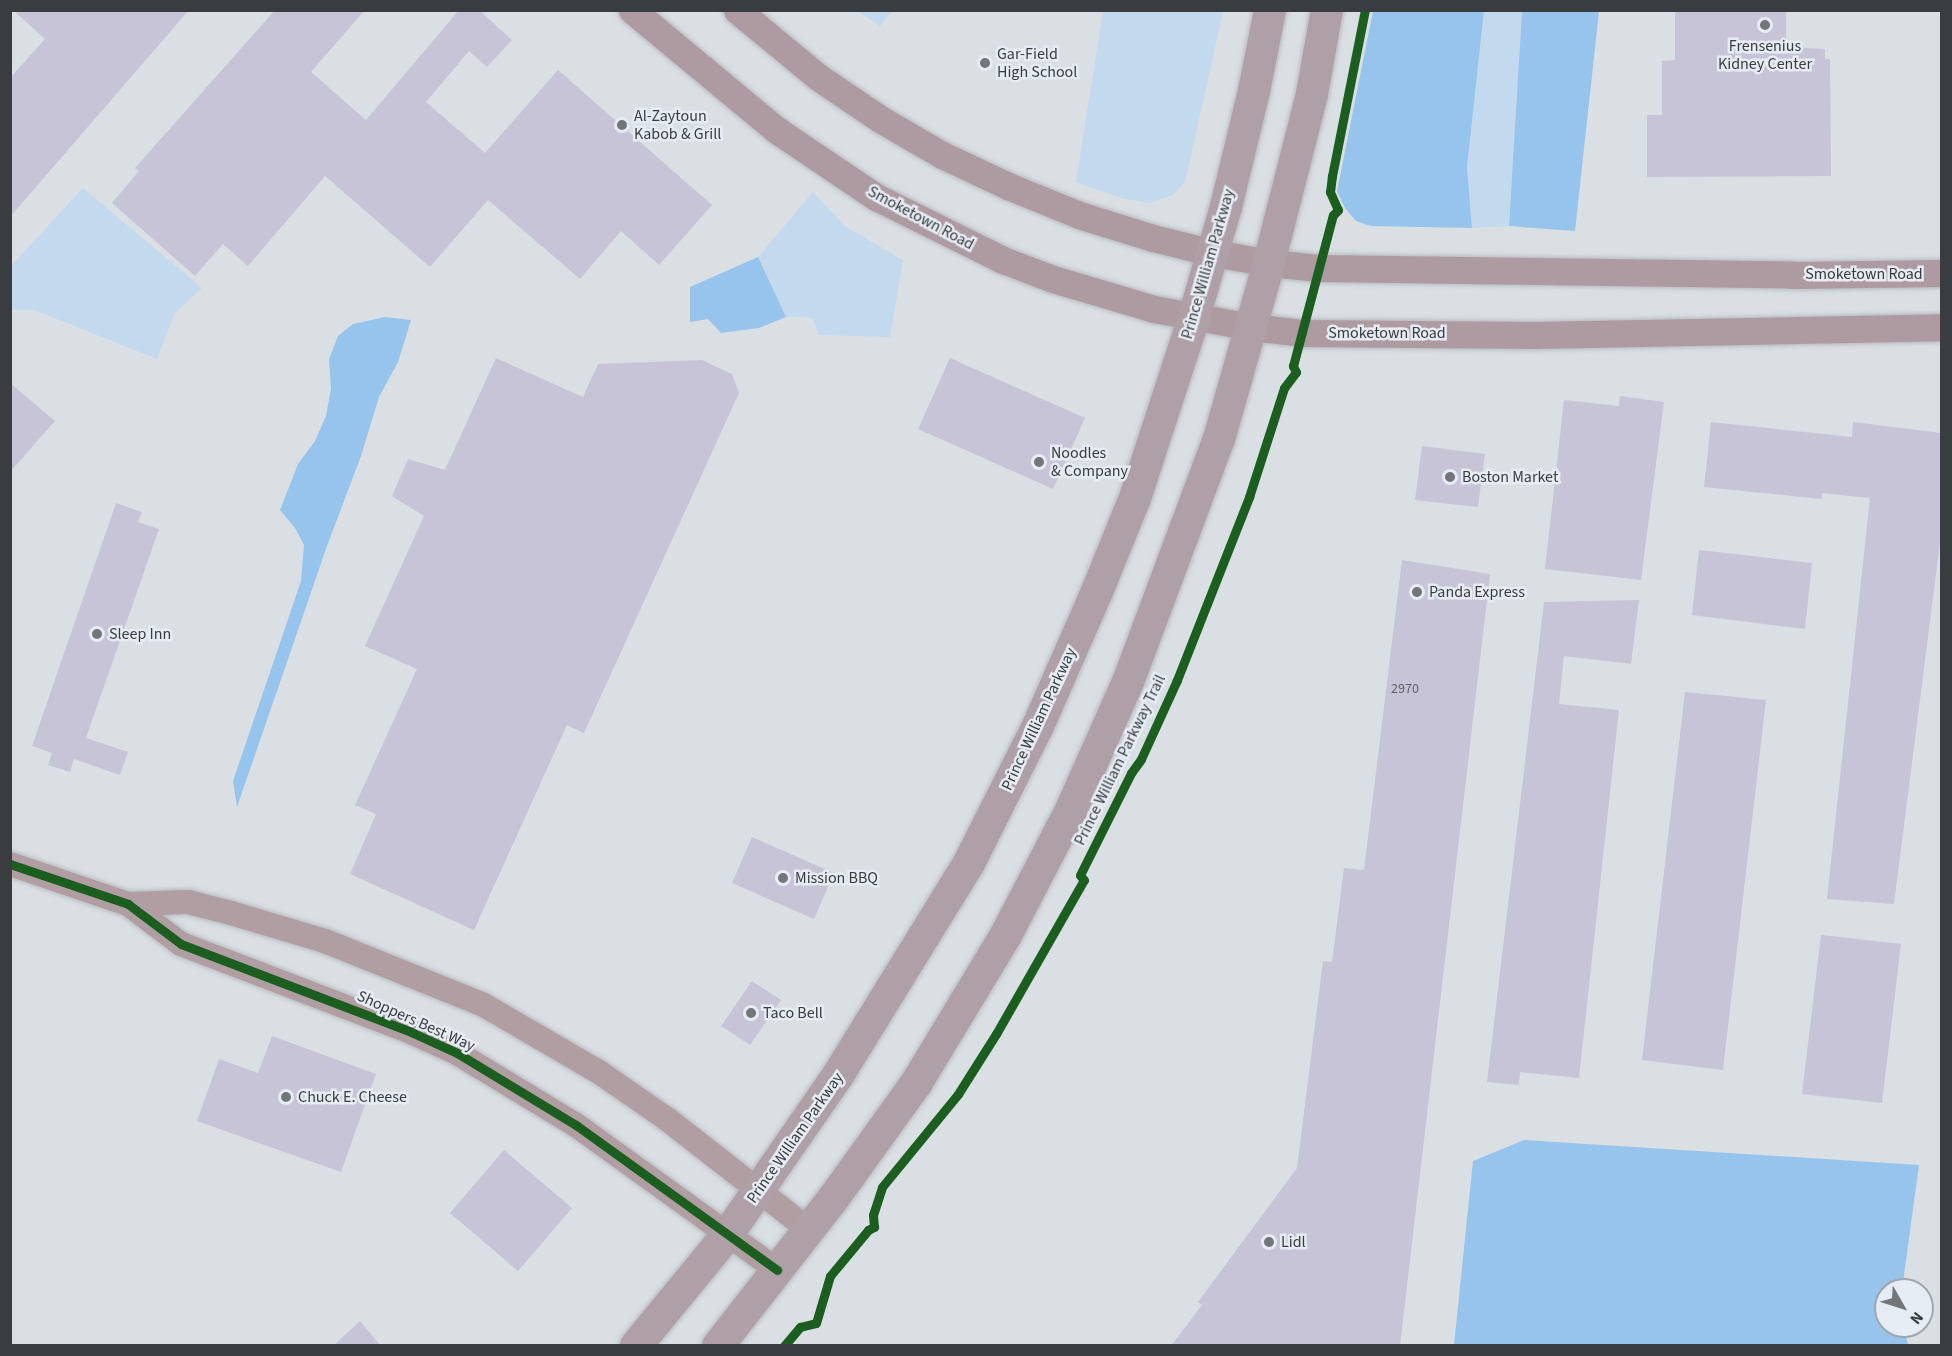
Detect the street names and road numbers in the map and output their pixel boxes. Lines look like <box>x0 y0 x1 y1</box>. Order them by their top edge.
street label: Smoketown Road <box>865 182 977 254</box>
street label: Prince William Parkway <box>1177 187 1239 341</box>
street label: Smoketown Road <box>1805 264 1923 284</box>
street label: Smoketown Road <box>1328 323 1446 343</box>
street label: Prince William Parkway <box>997 645 1081 793</box>
street label: Prince William Parkway Trail <box>1070 671 1170 849</box>
street label: Shoppers Best Way <box>354 986 478 1056</box>
street label: Prince William Parkway <box>743 1069 847 1207</box>

